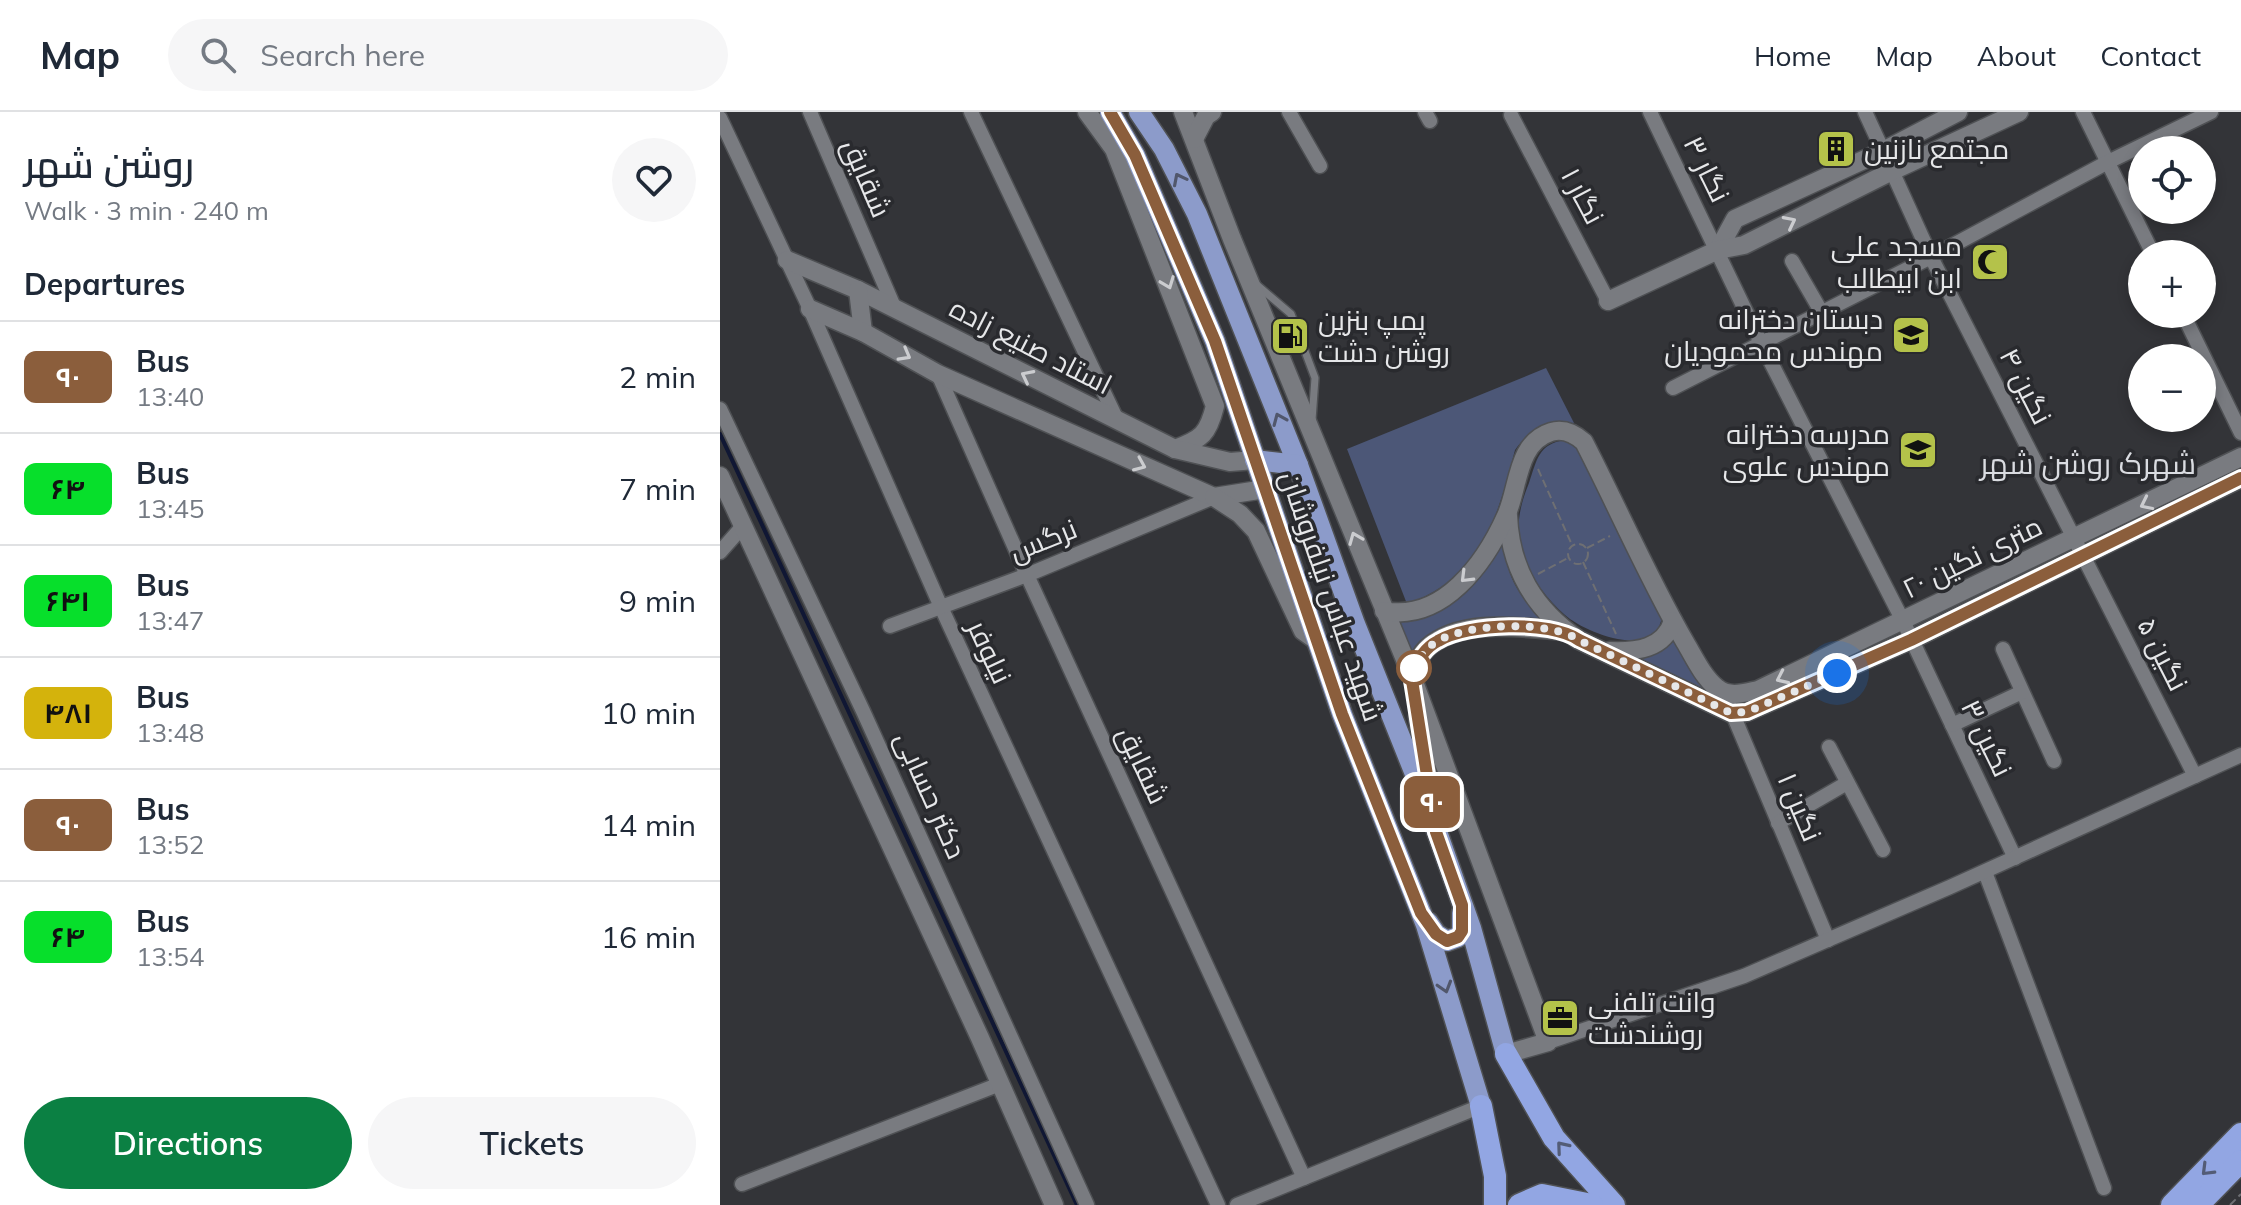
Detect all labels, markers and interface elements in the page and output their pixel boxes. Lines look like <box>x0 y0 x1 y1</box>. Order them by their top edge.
search box <box>168 19 728 91</box>
text: Map <box>40 31 120 79</box>
icon: search <box>196 33 240 77</box>
text: Search here <box>260 36 425 74</box>
text: Home <box>1754 38 1831 73</box>
text: Map <box>1875 38 1933 73</box>
text: About <box>1977 38 2056 73</box>
text: Contact <box>2100 38 2201 73</box>
building icon: مجتمع نازنین <box>1815 128 1857 170</box>
street label: نگار ۳ <box>1677 130 1738 208</box>
place label: مجتمع نازنین <box>1864 131 2009 168</box>
street label: شقایق <box>835 133 900 222</box>
map controls <box>2128 136 2216 432</box>
button: locate <box>2128 136 2216 224</box>
button: heart <box>612 138 696 222</box>
text: روشن شهر <box>24 140 194 188</box>
street label: نگار ۱ <box>1554 162 1613 230</box>
one-way arrow <box>1174 172 1189 187</box>
text: Walk · 3 min · 240 m <box>24 194 269 227</box>
one-way arrow <box>1781 216 1796 232</box>
place label: مسجد علی ابن ابیطالب <box>1831 228 1962 295</box>
button: + <box>2128 240 2216 328</box>
mosque icon: مسجد علی ابن ابیطالب <box>1969 241 2011 283</box>
text: Departures <box>24 265 185 303</box>
one-way arrow <box>1158 275 1175 289</box>
street label: استاد صنیع زاده <box>943 290 1118 403</box>
place label: دبستان دخترانه مهندس محمودیان <box>1664 301 1883 368</box>
place label: پمپ بنزین روشن دشت <box>1318 302 1450 369</box>
school or university icon: دبستان دخترانه مهندس محمودیان <box>1890 314 1932 356</box>
fuel station icon: پمپ بنزین روشن دشت <box>1269 315 1311 357</box>
text: Bus <box>136 342 190 380</box>
street label: نگین ۴ <box>1992 342 2060 430</box>
button: − <box>2128 344 2216 432</box>
one-way arrow <box>896 345 911 361</box>
text: 2 min <box>619 358 696 396</box>
text: ۹۰ <box>56 359 80 394</box>
one-way arrow <box>1021 370 1036 386</box>
text: 13:40 <box>136 380 204 413</box>
one-way arrow <box>1272 413 1288 427</box>
place label: مدرسه دخترانه مهندس علوی <box>1723 416 1890 483</box>
school or university icon: مدرسه دخترانه مهندس علوی <box>1897 429 1939 471</box>
district label: شهرک روشن شهر <box>1978 444 2196 482</box>
text: Bus <box>136 454 190 492</box>
one-way arrow <box>1132 456 1146 472</box>
street label: شهید عباس نیلفروشان <box>1273 466 1392 726</box>
text: 7 min <box>619 470 696 508</box>
text: ۶۴ <box>51 471 85 506</box>
text: 13:45 <box>136 492 204 525</box>
one-way arrow <box>2139 494 2154 510</box>
street label: ۲۰ متری نگین <box>1896 508 2047 605</box>
street label: نرگس <box>1004 510 1082 569</box>
one-way arrow <box>1348 532 1365 546</box>
text: Bus <box>136 566 190 604</box>
one-way arrow <box>1460 568 1475 582</box>
text: 9 min <box>619 582 696 620</box>
text: ۶۴۱ <box>46 583 90 618</box>
text: 13:47 <box>136 604 204 637</box>
street label: نگین ۵ <box>2130 611 2197 696</box>
street label: نیلوفر <box>960 613 1020 689</box>
unlabelled marker <box>1397 651 1431 685</box>
your location <box>1817 653 1857 693</box>
one-way arrow <box>1776 668 1790 684</box>
text: Bus <box>136 678 190 716</box>
text: 10 min <box>601 694 696 732</box>
street label: نگین ۳ <box>1954 694 2021 782</box>
text: ۴۸۱ <box>44 695 92 730</box>
text: 13:48 <box>136 716 204 749</box>
street label: شقایق <box>1110 720 1177 809</box>
street label: دکتر حسابی <box>888 726 975 864</box>
street label: نگین ۱ <box>1770 767 1830 846</box>
line badge: ۹۰ <box>1396 776 1468 828</box>
text: ۹۰ <box>1420 784 1444 819</box>
text: Bus <box>136 790 190 828</box>
text: 14 min <box>601 806 696 844</box>
text: ۹۰ <box>56 807 80 842</box>
text: 13:52 <box>136 828 204 861</box>
text: Bus <box>136 902 190 940</box>
text: 16 min <box>601 918 696 956</box>
text: ۶۴ <box>51 919 85 954</box>
text: 13:54 <box>136 940 204 973</box>
one-way arrow <box>1436 979 1452 993</box>
place label: وانت تلفنی روشندشت <box>1588 984 1715 1051</box>
office icon: وانت تلفنی روشندشت <box>1539 997 1581 1039</box>
button: Directions <box>24 1097 352 1189</box>
button: Tickets <box>368 1097 696 1189</box>
one-way arrow <box>1557 1142 1572 1156</box>
one-way arrow <box>2202 1161 2216 1175</box>

